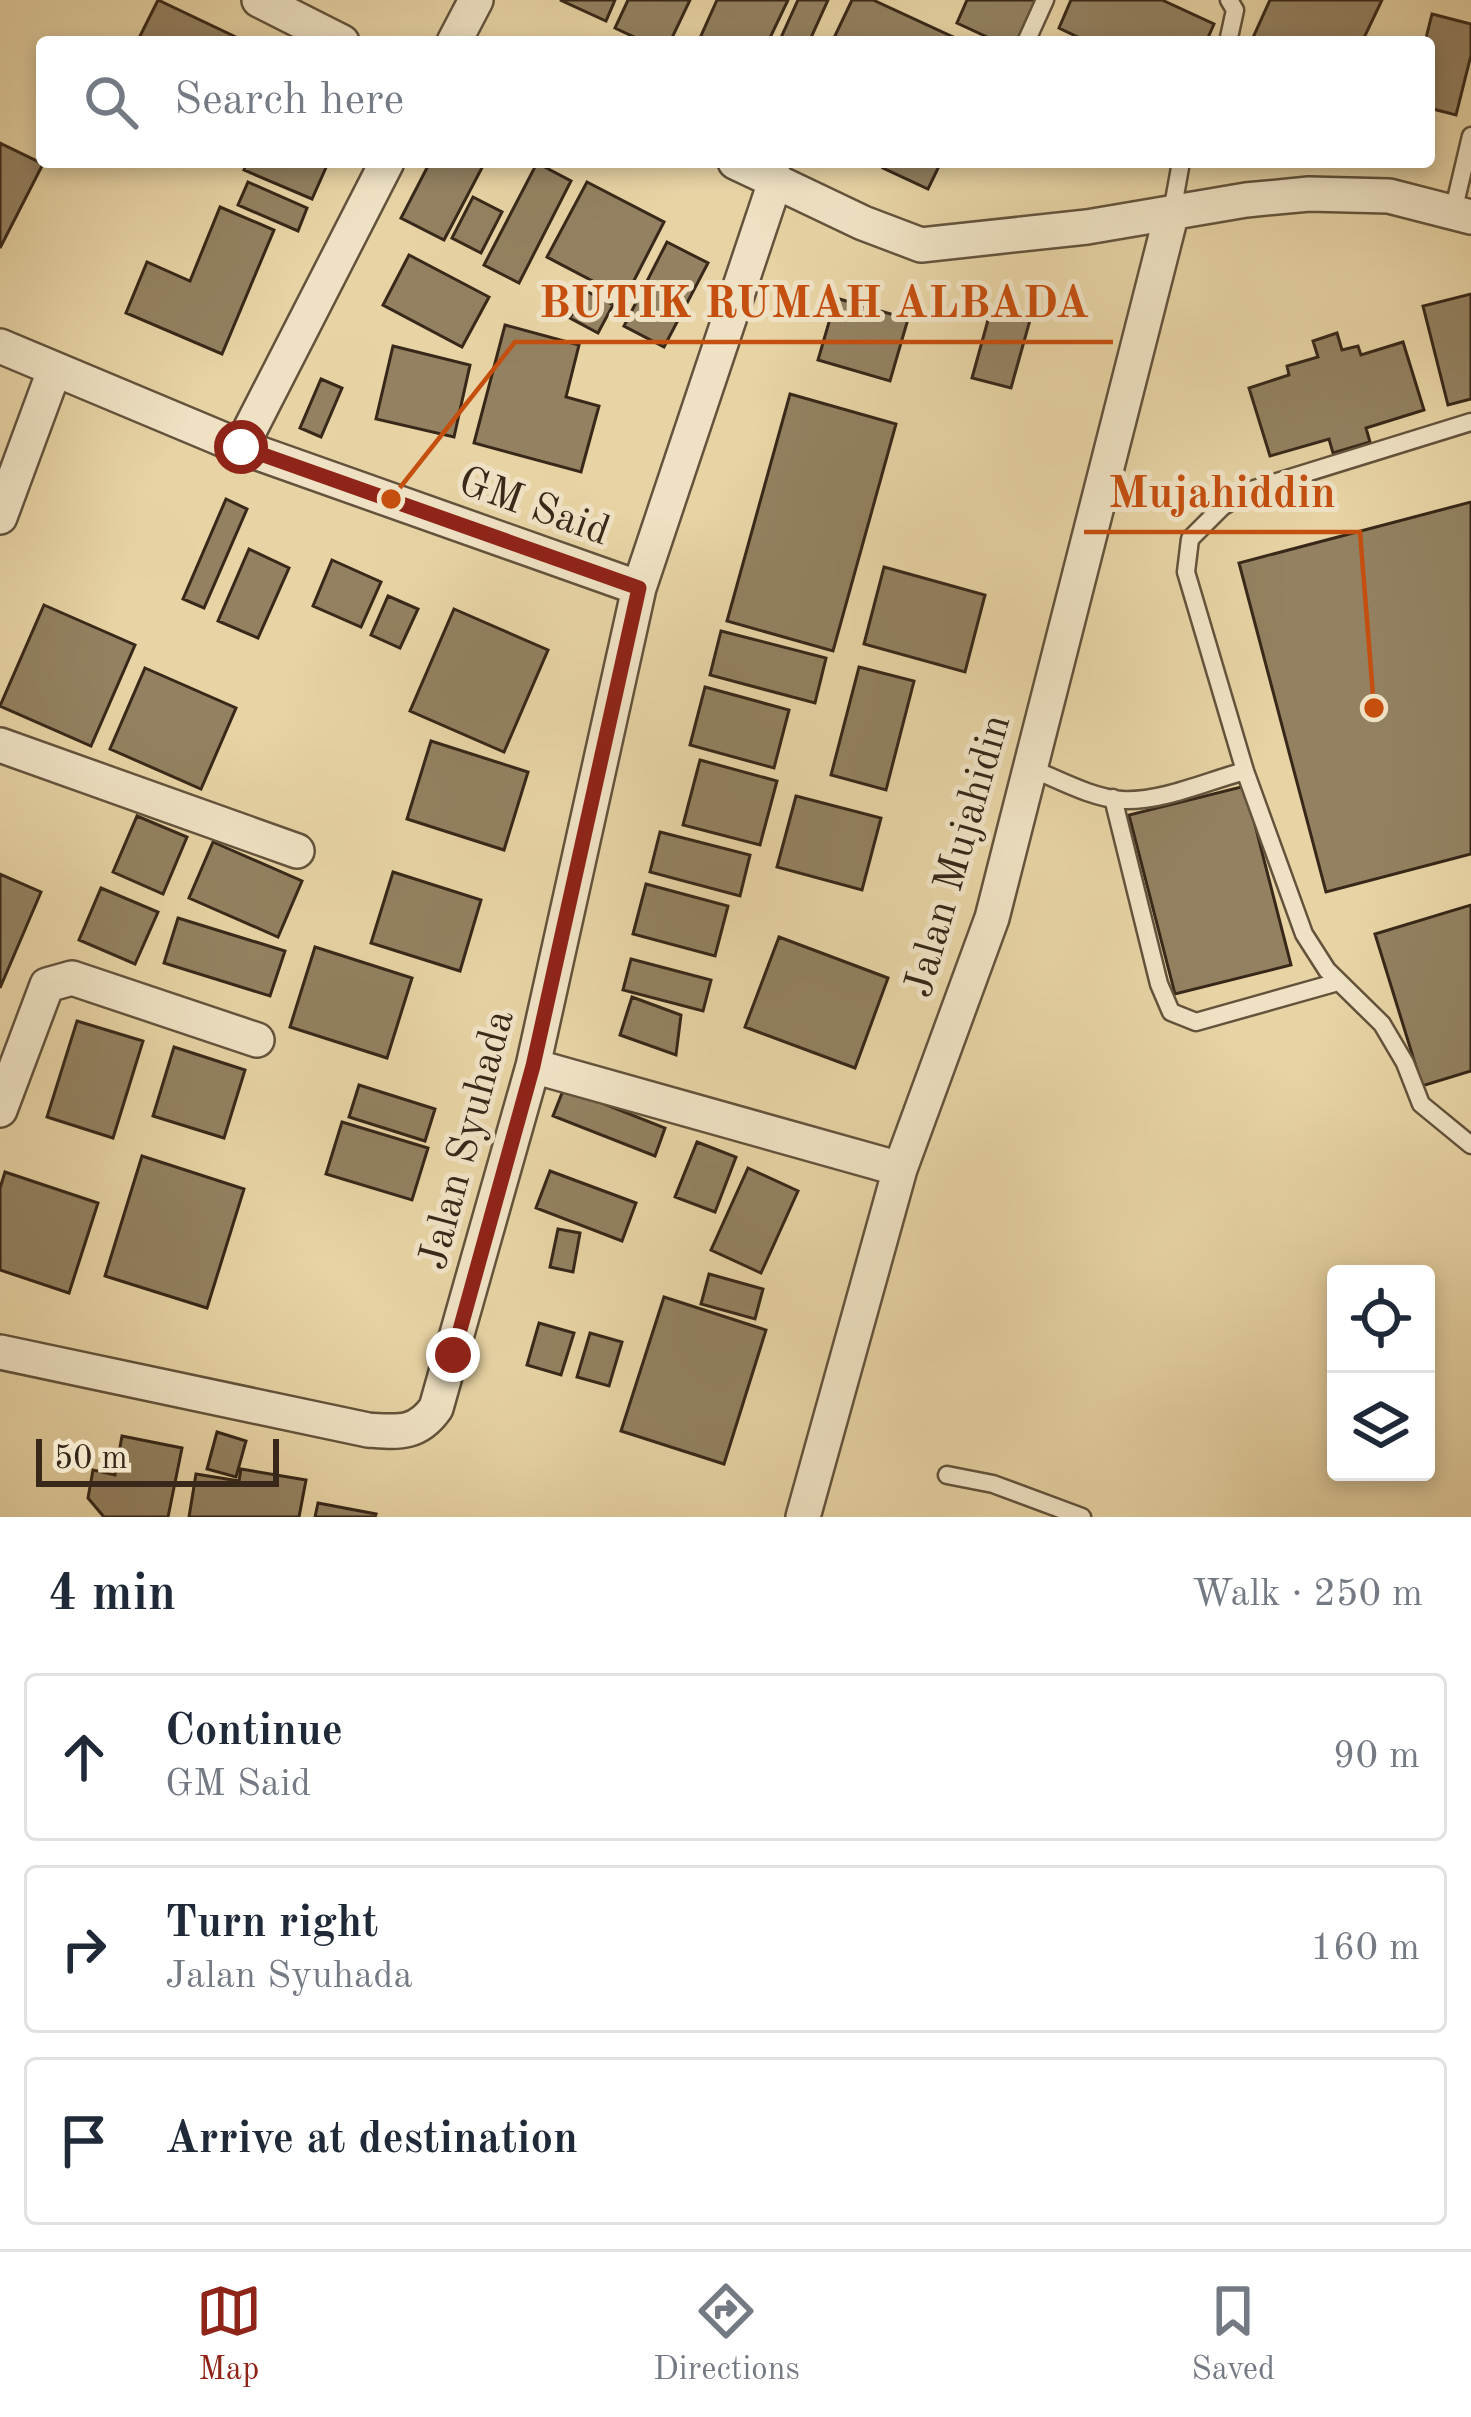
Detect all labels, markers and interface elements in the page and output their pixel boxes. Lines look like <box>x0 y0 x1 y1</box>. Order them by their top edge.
search box <box>36 36 1435 168</box>
icon: search <box>78 69 144 135</box>
text: Search here <box>174 79 404 124</box>
callout: BUTIK RUMAH ALBADA <box>515 261 1113 342</box>
text: BUTIK RUMAH ALBADA <box>539 283 1089 328</box>
route start <box>214 420 268 474</box>
callout: Mujahiddin <box>1084 451 1360 532</box>
street label: GM Said <box>453 461 615 554</box>
text: Mujahiddin <box>1108 473 1336 518</box>
street label: Jalan Mujahidin <box>898 710 1019 1002</box>
street label: Jalan Syuhada <box>413 1006 523 1274</box>
map controls <box>1327 1265 1435 1481</box>
button: locate <box>1327 1265 1435 1373</box>
route end <box>426 1328 480 1382</box>
button: layers <box>1327 1373 1435 1481</box>
scale bar <box>36 1433 279 1486</box>
text: 50 m <box>54 1443 128 1476</box>
text: 4 min <box>48 1570 176 1621</box>
text: Walk · 250 m <box>1192 1575 1423 1614</box>
text: Continue <box>165 1710 343 1755</box>
icon: ahead <box>51 1724 117 1790</box>
text: 90 m <box>1333 1737 1420 1776</box>
text: GM Said <box>165 1765 311 1804</box>
text: Turn right <box>165 1902 378 1947</box>
icon: right <box>51 1916 117 1982</box>
text: 160 m <box>1310 1929 1420 1968</box>
text: Jalan Syuhada <box>165 1957 413 1996</box>
icon: arrive <box>51 2108 117 2174</box>
text: Arrive at destination <box>165 2118 578 2163</box>
tab: Map <box>196 2278 262 2391</box>
tab: Directions <box>653 2278 800 2391</box>
tab: Saved <box>1191 2278 1275 2391</box>

